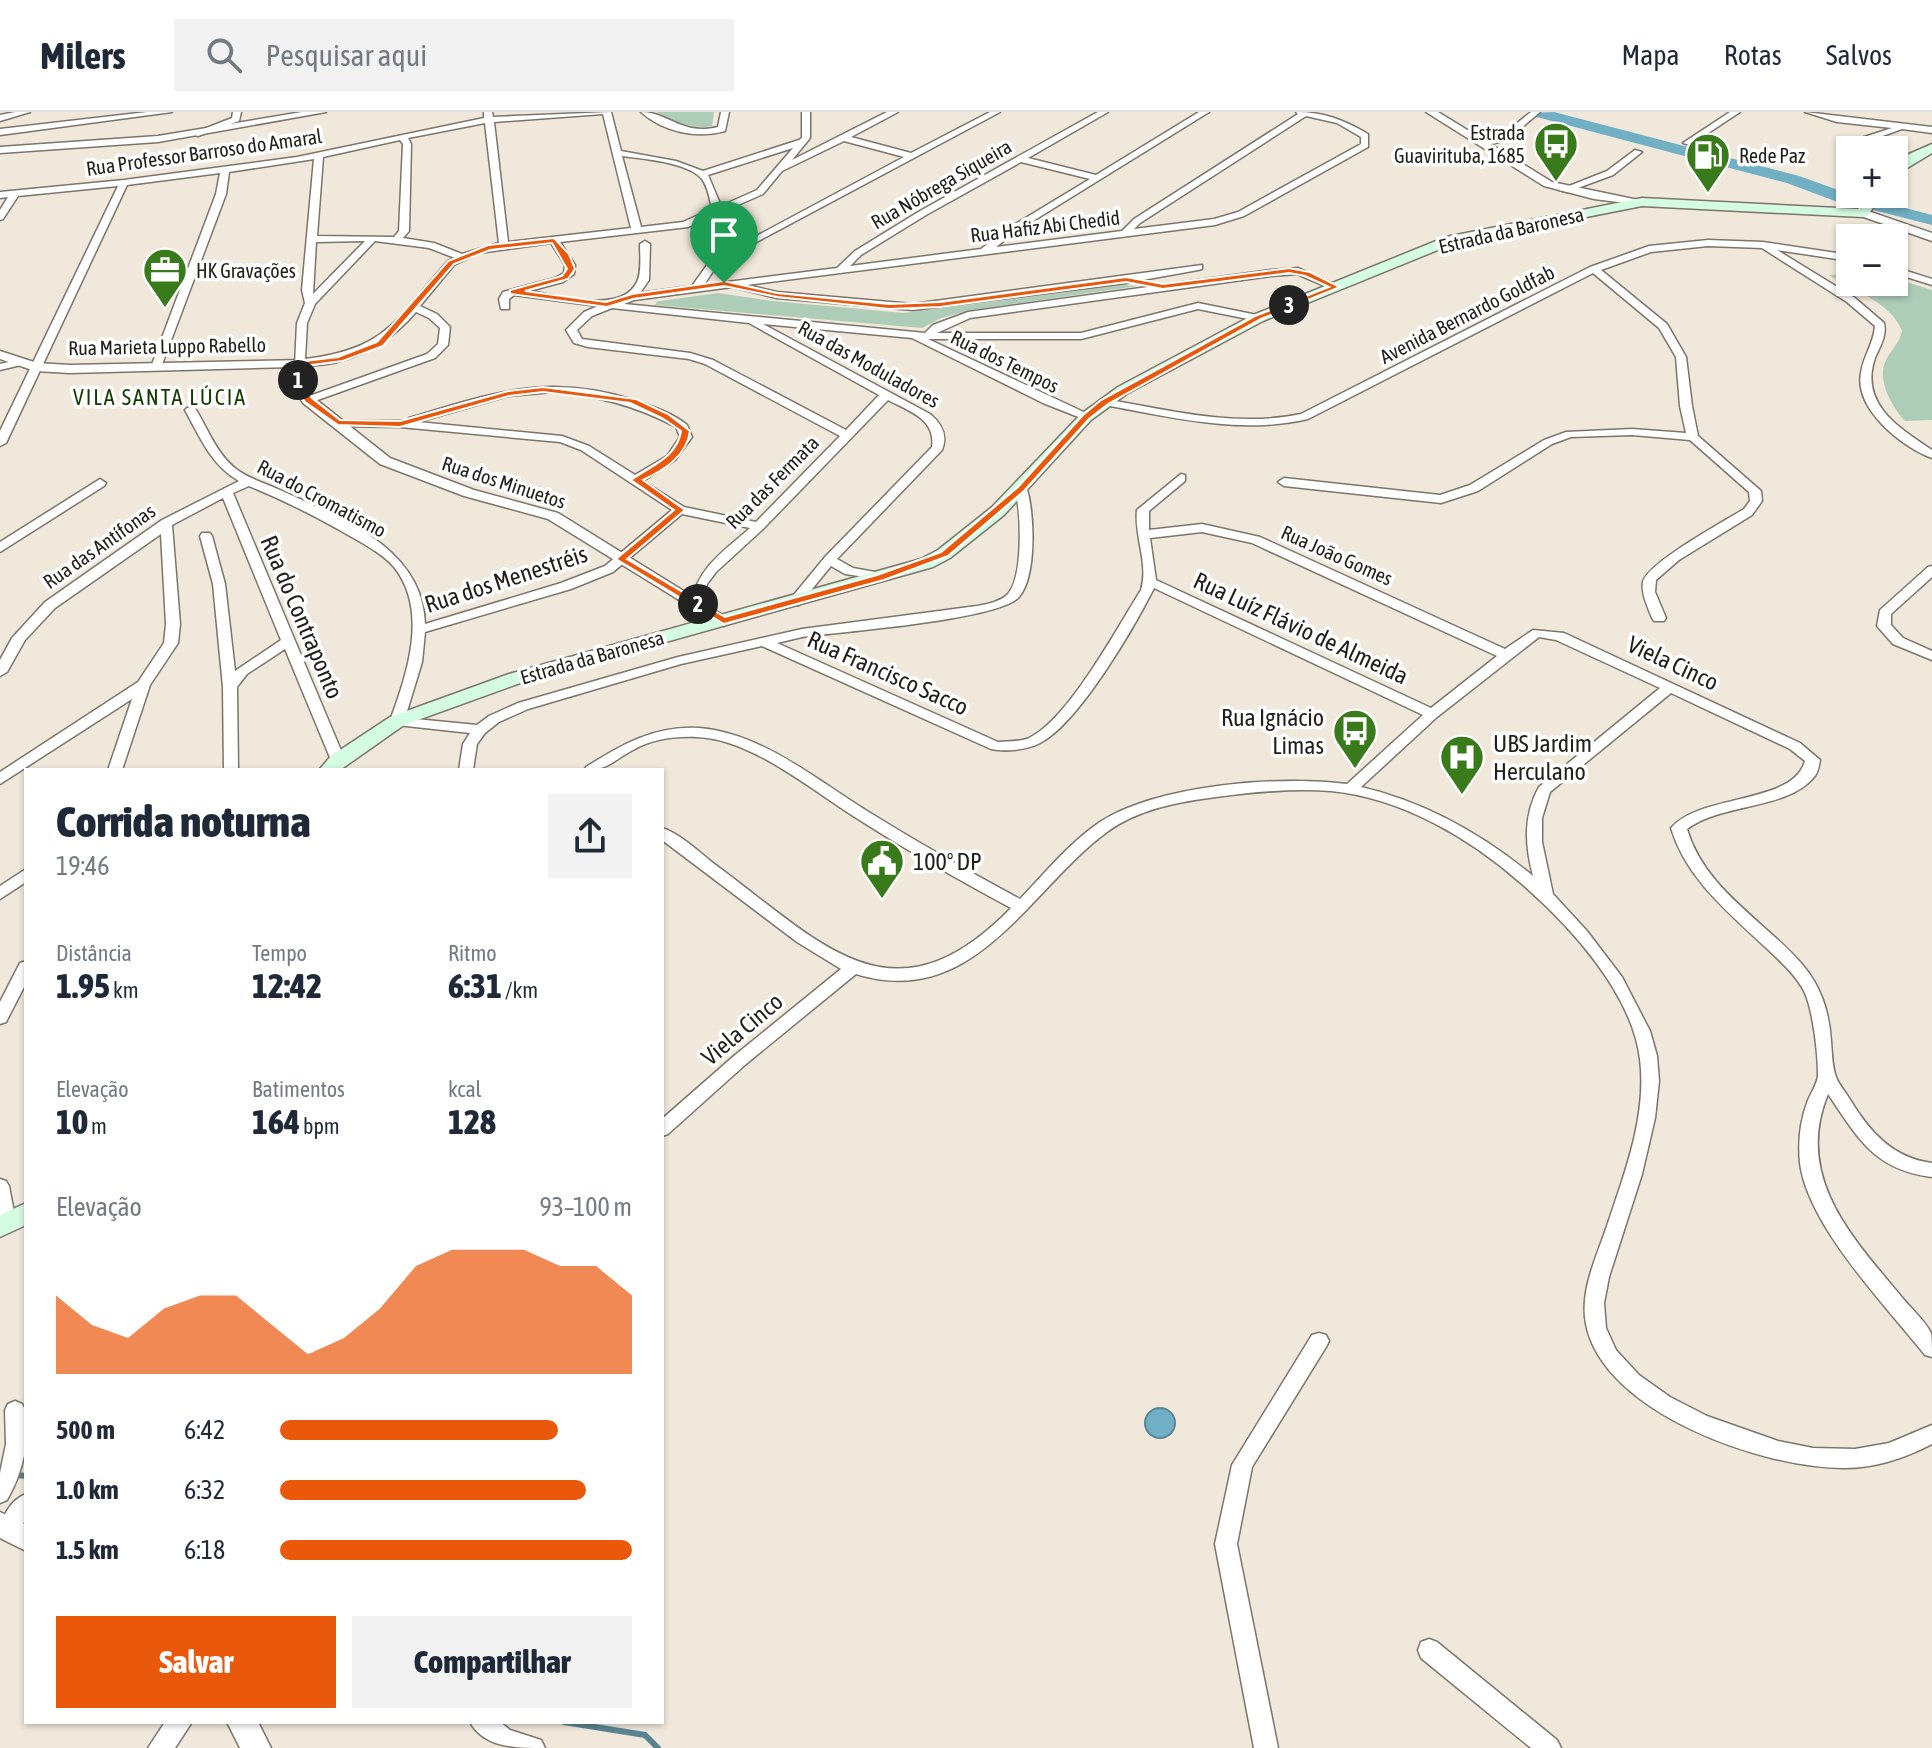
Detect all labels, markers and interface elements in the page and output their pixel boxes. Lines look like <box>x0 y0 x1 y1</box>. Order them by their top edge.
search box <box>174 19 734 91</box>
icon: search <box>202 33 246 77</box>
text: Milers <box>40 34 126 77</box>
text: Pesquisar aqui <box>266 38 427 72</box>
text: Mapa <box>1622 39 1680 71</box>
text: Rotas <box>1724 39 1782 71</box>
text: Salvos <box>1826 39 1892 71</box>
bus stop icon: Estrada Guavirituba, 1685 <box>1532 120 1580 183</box>
place label: Estrada Guavirituba, 1685 <box>1394 121 1525 167</box>
street label: Rua Professor Barroso do Amaral <box>85 124 324 180</box>
fuel station icon: Rede Paz <box>1684 131 1732 194</box>
street label: Rua Nóbrega Siqueira <box>867 134 1015 234</box>
map controls <box>1836 136 1908 296</box>
button: + <box>1836 136 1908 208</box>
place label: Rede Paz <box>1739 144 1805 167</box>
pin <box>690 201 758 283</box>
street label: Estrada da Baronesa <box>1436 202 1586 258</box>
street label: Rua Hafiz Abi Chedid <box>969 205 1121 247</box>
icon: arrive <box>702 213 746 257</box>
button: − <box>1836 224 1908 296</box>
office icon: HK Gravações <box>141 246 189 309</box>
place label: HK Gravações <box>196 259 296 282</box>
street label: Avenida Bernardo Goldfab <box>1376 260 1558 368</box>
pin: 3 <box>1269 285 1309 325</box>
text: 3 <box>1284 292 1294 318</box>
street label: Rua das Moduladores <box>794 316 944 412</box>
street label: Rua dos Tempos <box>947 325 1063 397</box>
street label: Rua Marieta Luppo Rabello <box>68 333 266 359</box>
pin: 1 <box>278 360 318 400</box>
text: 1 <box>293 367 303 393</box>
district label: VILA SANTA LÚCIA <box>73 384 247 410</box>
street label: Rua das Fermata <box>721 431 823 533</box>
street label: Rua dos Minuetos <box>439 451 569 513</box>
street label: Rua do Cromatismo <box>254 454 390 542</box>
street label: Rua das Antífonas <box>39 499 159 593</box>
street label: Rua João Gomes <box>1278 520 1396 590</box>
street label: Rua do Contraponto <box>255 531 349 703</box>
street label: Rua dos Menestréis <box>421 540 591 618</box>
street label: Rua Luíz Flávio de Almeida <box>1190 566 1412 690</box>
pin: 2 <box>678 584 718 624</box>
text: 2 <box>693 591 703 617</box>
street label: Estrada da Baronesa <box>518 625 666 689</box>
street label: Rua Francisco Sacco <box>803 625 973 721</box>
street label: Viela Cinco <box>1623 630 1723 696</box>
place label: Rua Ignácio Limas <box>1221 704 1324 759</box>
bus stop icon: Rua Ignácio Limas <box>1331 707 1379 770</box>
place label: UBS Jardim Herculano <box>1493 730 1592 785</box>
hospital icon: UBS Jardim Herculano <box>1438 733 1486 796</box>
button: share <box>548 794 632 878</box>
text: Corrida noturna <box>56 796 311 846</box>
public building icon: 100º DP <box>858 837 906 900</box>
place label: 100º DP <box>913 848 982 875</box>
text: 19:46 <box>56 851 110 881</box>
text: Distância <box>56 940 132 966</box>
text: Tempo <box>252 940 307 966</box>
text: Ritmo <box>448 940 497 966</box>
text: 1.95 <box>56 966 110 1005</box>
text: 12:42 <box>252 966 322 1005</box>
text: 6:31 <box>448 966 502 1005</box>
text: km <box>110 977 139 1003</box>
text: /km <box>502 977 538 1003</box>
street label: Viela Cinco <box>696 987 788 1071</box>
text: Elevação <box>56 1076 129 1102</box>
text: Batimentos <box>252 1076 345 1102</box>
text: kcal <box>448 1076 481 1102</box>
text: 10 <box>56 1102 88 1141</box>
text: 164 <box>252 1102 300 1141</box>
text: 128 <box>448 1102 496 1141</box>
text: m <box>88 1113 107 1139</box>
text: bpm <box>300 1113 340 1139</box>
text: Elevação <box>56 1192 142 1222</box>
text: 93–100 m <box>540 1192 632 1222</box>
text: 500 m <box>56 1415 115 1445</box>
text: 6:42 <box>184 1415 225 1445</box>
text: 1.0 km <box>56 1475 119 1505</box>
text: 6:32 <box>184 1475 225 1505</box>
text: 1.5 km <box>56 1535 119 1565</box>
text: 6:18 <box>184 1535 225 1565</box>
button: Salvar <box>56 1616 336 1708</box>
button: Compartilhar <box>352 1616 632 1708</box>

